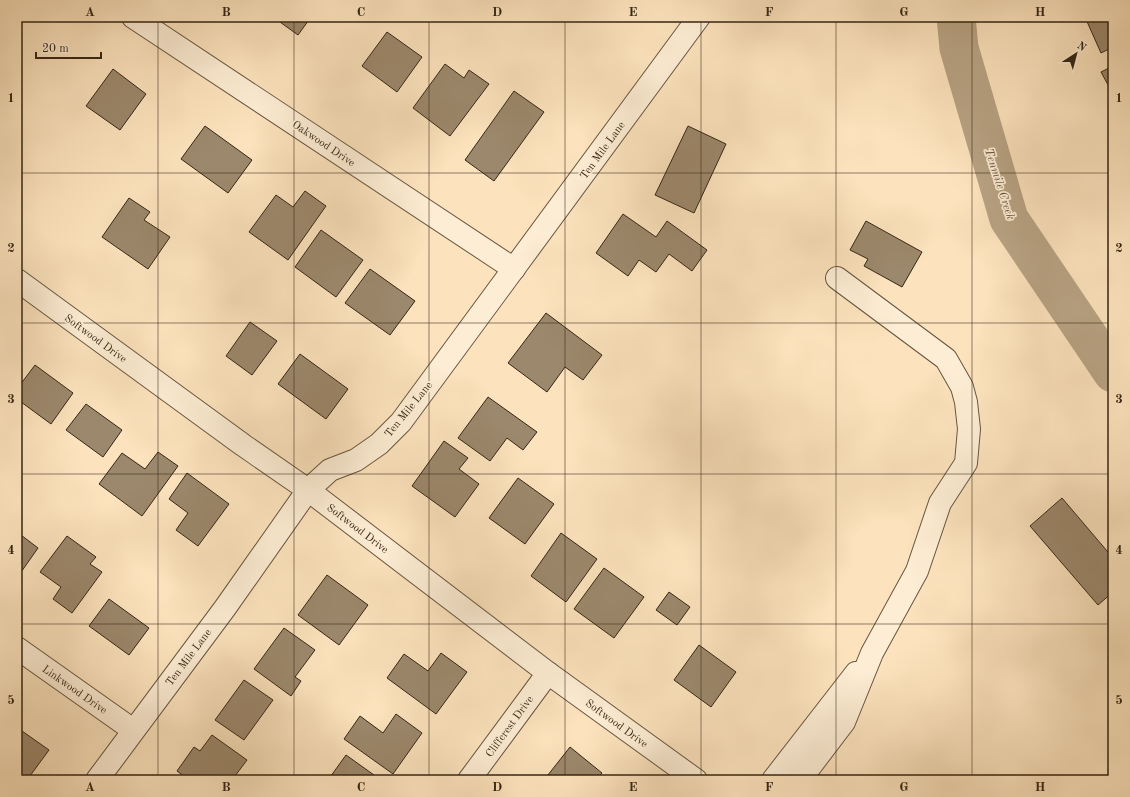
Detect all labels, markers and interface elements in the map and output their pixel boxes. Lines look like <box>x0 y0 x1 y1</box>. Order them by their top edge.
text: A <box>85 6 95 19</box>
text: B <box>221 6 231 19</box>
text: C <box>357 6 365 19</box>
text: D <box>492 6 502 19</box>
text: E <box>629 6 638 19</box>
text: F <box>765 6 774 19</box>
text: G <box>899 6 909 19</box>
text: H <box>1035 6 1046 19</box>
scale bar <box>36 34 101 60</box>
north arrow <box>1056 34 1096 74</box>
text: N <box>1074 40 1088 54</box>
text: 20 m <box>42 43 69 55</box>
text: 1 <box>7 92 15 105</box>
text: 1 <box>1115 92 1123 105</box>
street label: Oakwood Drive <box>290 119 357 169</box>
street label: Ten Mile Lane <box>579 120 628 182</box>
water label: Tenmile Creek <box>982 147 1016 222</box>
text: 2 <box>7 242 15 255</box>
text: 2 <box>1115 242 1123 255</box>
street label: Softwood Drive <box>62 313 128 365</box>
street label: Ten Mile Lane <box>383 380 435 440</box>
text: 3 <box>7 393 15 406</box>
text: 3 <box>1115 393 1123 406</box>
street label: Softwood Drive <box>324 503 390 556</box>
text: 4 <box>7 544 15 557</box>
text: 4 <box>1115 544 1123 557</box>
street label: Ten Mile Lane <box>164 627 214 688</box>
street label: Linkwood Drive <box>40 664 108 717</box>
text: 5 <box>7 694 15 707</box>
street label: Cliffcrest Drive <box>484 694 536 760</box>
text: 5 <box>1115 694 1123 707</box>
street label: Softwood Drive <box>583 698 649 750</box>
text: A <box>85 781 95 794</box>
text: B <box>221 781 231 794</box>
text: C <box>357 781 365 794</box>
text: D <box>492 781 502 794</box>
text: E <box>629 781 638 794</box>
text: F <box>765 781 774 794</box>
text: G <box>899 781 909 794</box>
text: H <box>1035 781 1046 794</box>

